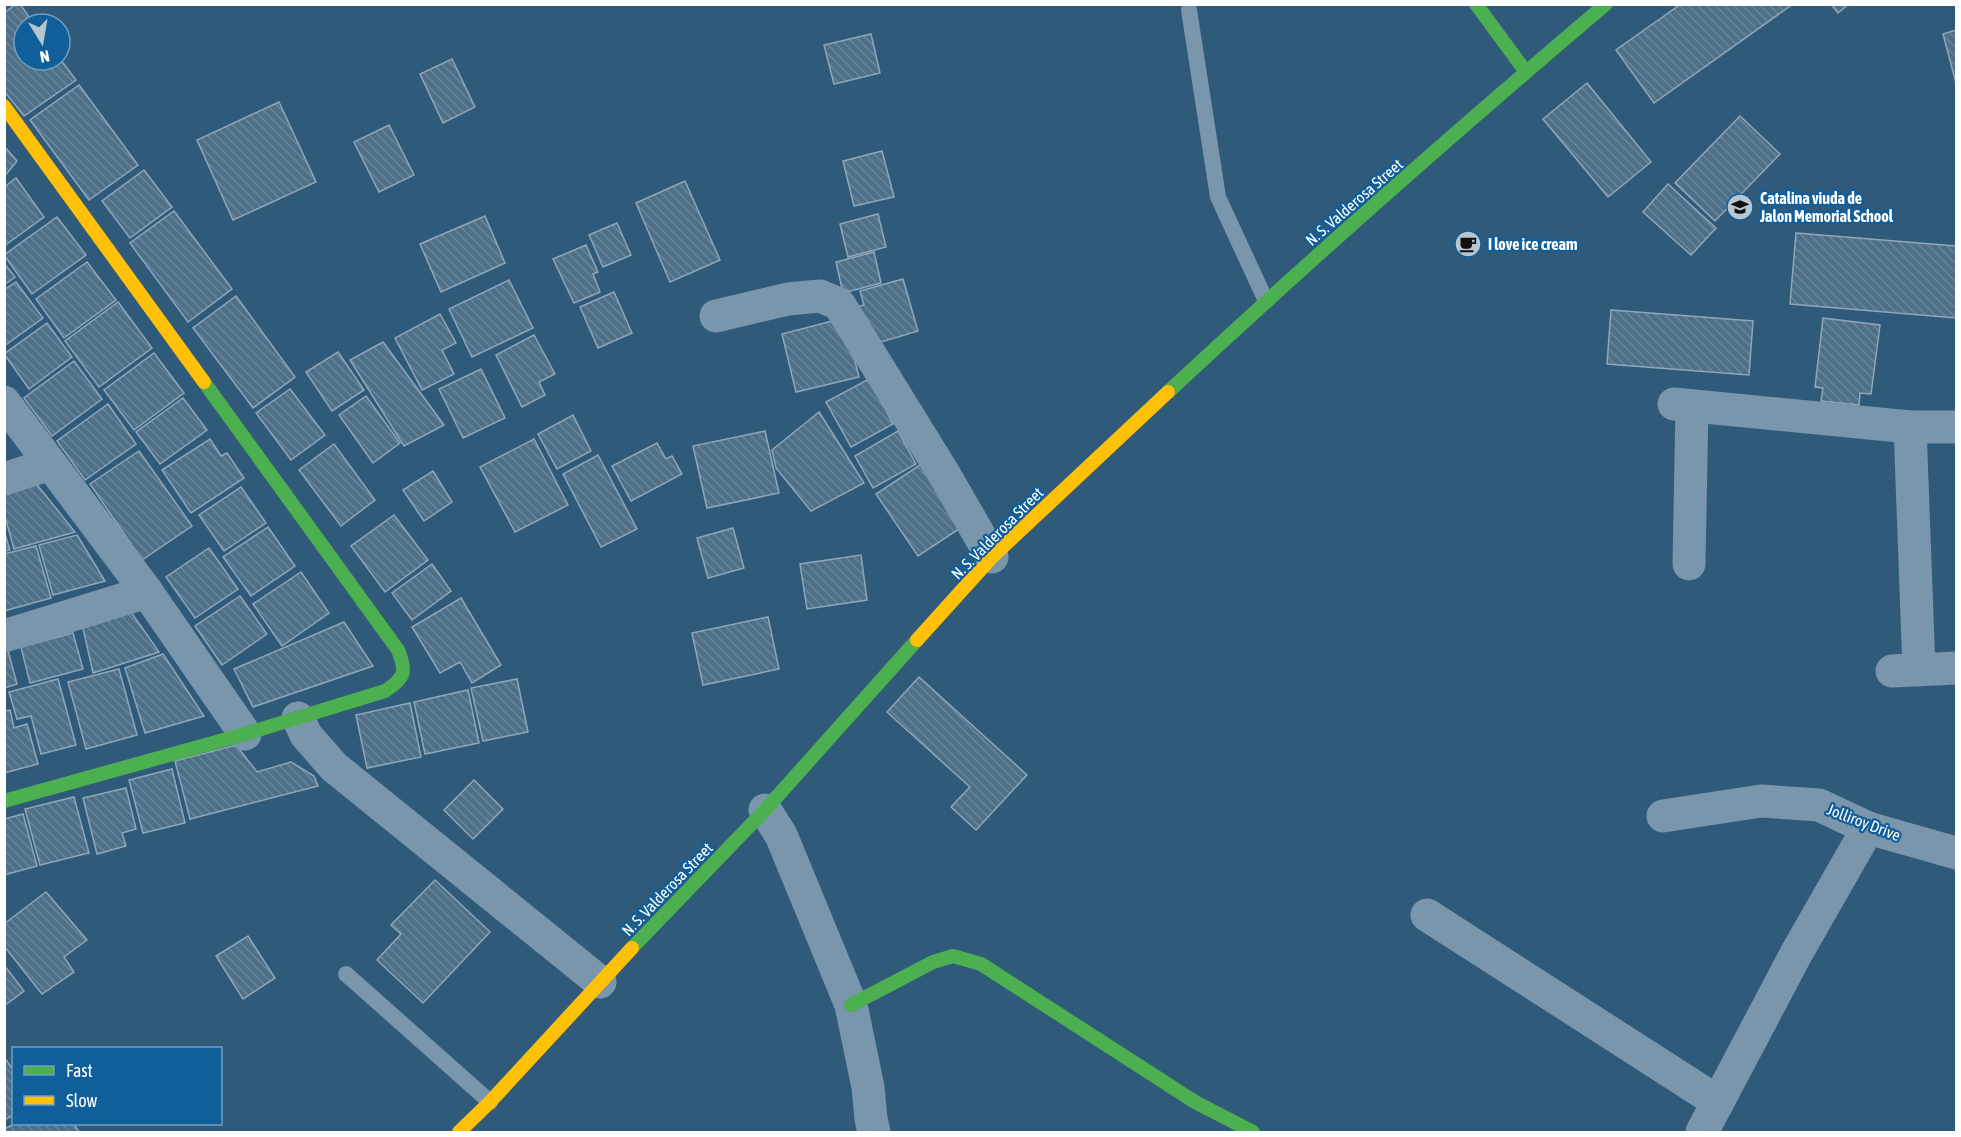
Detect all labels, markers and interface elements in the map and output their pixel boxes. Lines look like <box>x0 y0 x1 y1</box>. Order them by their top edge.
north arrow <box>12 12 72 72</box>
text: N <box>39 47 51 66</box>
street label: N. S. Valderosa Street <box>1302 155 1406 249</box>
place label: Catalina viuda de Jalon Memorial School <box>1759 189 1894 225</box>
school or university icon: Catalina viuda de Jalon Memorial School <box>1725 192 1755 222</box>
cafe icon: I love ice cream <box>1453 229 1483 259</box>
place label: I love ice cream <box>1488 235 1578 253</box>
street label: N. S. Valderosa Street <box>947 483 1047 583</box>
street label: Jolliroy Drive <box>1825 800 1903 845</box>
street label: N. S. Valderosa Street <box>618 838 716 939</box>
legend <box>12 1047 222 1125</box>
text: Fast <box>66 1060 93 1081</box>
text: Slow <box>66 1090 97 1111</box>

